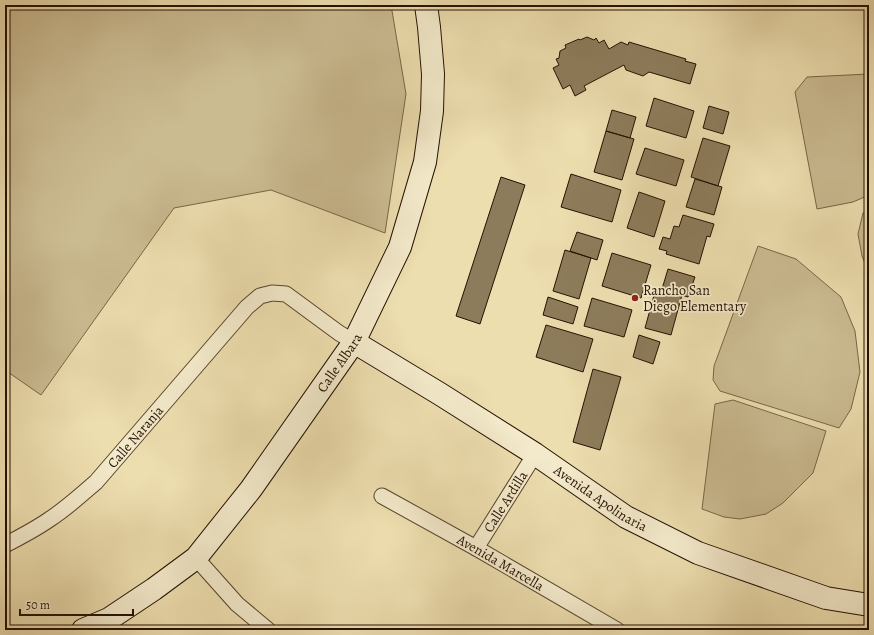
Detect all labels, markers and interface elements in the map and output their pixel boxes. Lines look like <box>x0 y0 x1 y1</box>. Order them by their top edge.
place label: Rancho San Diego Elementary <box>643 281 747 316</box>
marker: Rancho San Diego Elementary <box>630 293 640 303</box>
street label: Calle Albara <box>313 330 367 396</box>
street label: Calle Naranja <box>103 401 168 472</box>
street label: Avenida Apolinaria <box>549 460 651 536</box>
street label: Calle Ardilla <box>479 467 532 536</box>
street label: Avenida Marcella <box>453 530 548 596</box>
scale bar <box>20 591 133 617</box>
text: 50 m <box>26 597 50 613</box>

